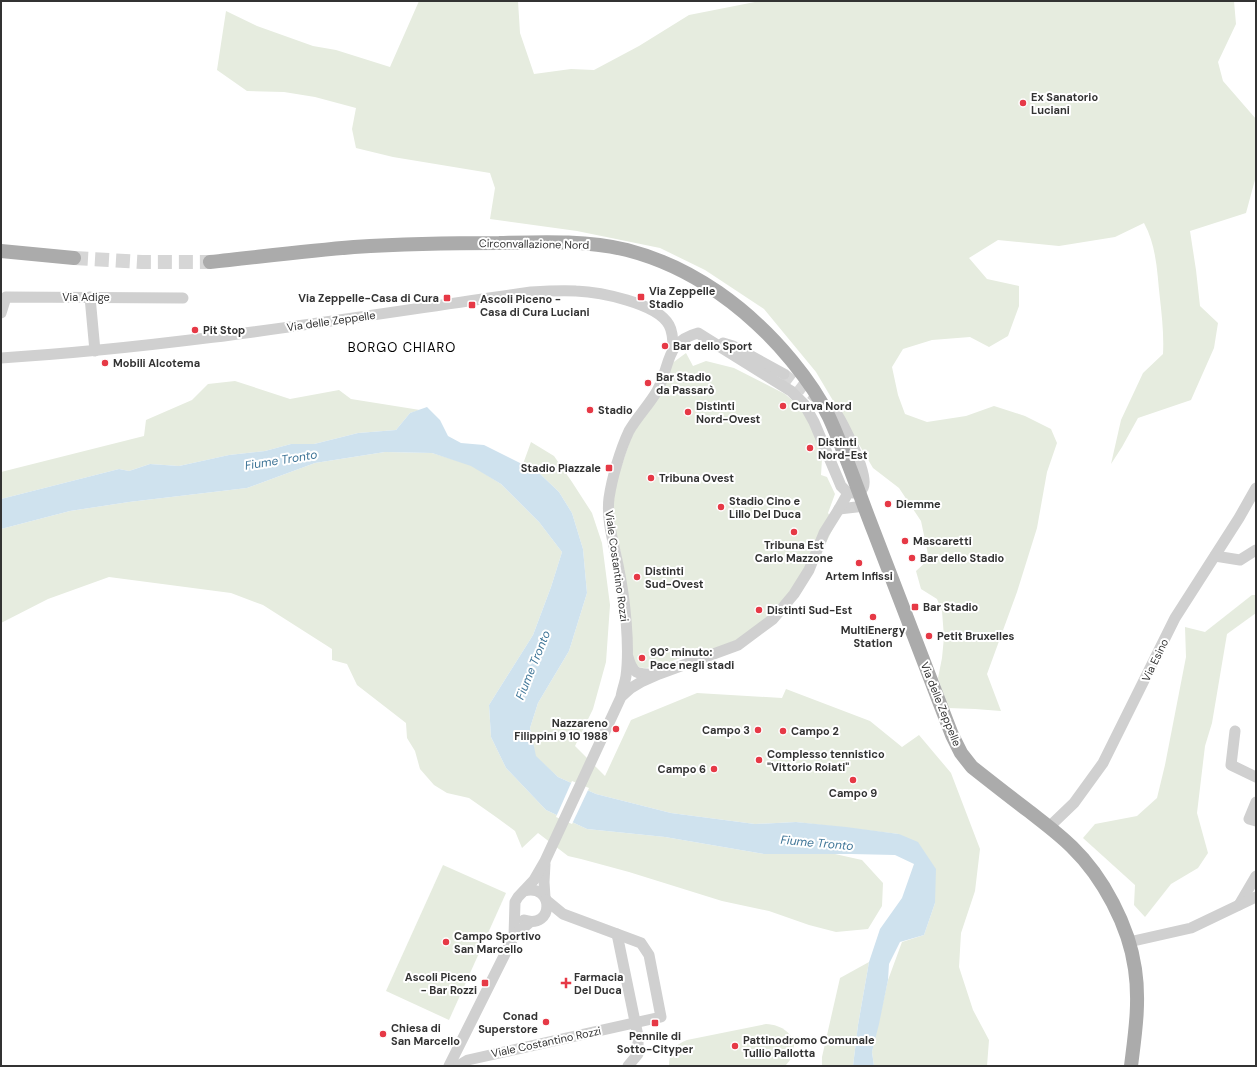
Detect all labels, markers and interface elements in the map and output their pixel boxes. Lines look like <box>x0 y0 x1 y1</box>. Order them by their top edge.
place label: Ex Sanatorio Luciani <box>1031 90 1098 117</box>
marker: Ex Sanatorio Luciani <box>1018 98 1028 108</box>
street label: Circonvallazione Nord <box>479 236 589 252</box>
place label: Via Zeppelle Stadio <box>649 284 716 311</box>
street label: Via Adige <box>62 290 110 304</box>
place label: Via Zeppelle-Casa di Cura <box>298 291 439 305</box>
place label: Ascoli Piceno - Casa di Cura Luciani <box>480 292 590 319</box>
marker: Via Zeppelle Stadio <box>636 292 646 302</box>
marker: Via Zeppelle-Casa di Cura <box>442 293 452 303</box>
marker: Ascoli Piceno - Casa di Cura Luciani <box>467 300 477 310</box>
street label: Via delle Zeppelle <box>286 308 376 334</box>
place label: Pit Stop <box>203 323 245 337</box>
marker: Pit Stop <box>190 325 200 335</box>
district label: BORGO CHIARO <box>348 339 456 356</box>
place label: Bar dello Sport <box>673 339 753 353</box>
marker: Bar dello Sport <box>660 341 670 351</box>
place label: Mobili Alcotema <box>113 356 200 370</box>
marker: Mobili Alcotema <box>100 358 110 368</box>
place label: Bar Stadio da Passarò <box>656 370 715 397</box>
marker: Bar Stadio da Passarò <box>643 378 653 388</box>
place label: Distinti Nord-Ovest <box>696 399 761 426</box>
place label: Curva Nord <box>791 399 852 413</box>
marker: Curva Nord <box>778 401 788 411</box>
place label: Stadio <box>598 403 633 417</box>
marker: Stadio <box>585 405 595 415</box>
marker: Distinti Nord-Ovest <box>683 407 693 417</box>
place label: Distinti Nord-Est <box>818 435 868 462</box>
marker: Distinti Nord-Est <box>805 443 815 453</box>
water label: Fiume Tronto <box>244 446 318 474</box>
place label: Stadio Piazzale <box>521 461 601 475</box>
marker: Stadio Piazzale <box>604 463 614 473</box>
place label: Tribuna Ovest <box>659 471 734 485</box>
marker: Tribuna Ovest <box>646 473 656 483</box>
place label: Stadio Cino e Lillo Del Duca <box>729 494 801 521</box>
place label: Diemme <box>896 497 941 511</box>
marker: Diemme <box>883 499 893 509</box>
marker: Stadio Cino e Lillo Del Duca <box>716 502 726 512</box>
street label: Viale Costantino Rozzi <box>602 510 632 622</box>
marker: Tribuna Est Carlo Mazzone <box>789 527 799 537</box>
place label: Mascaretti <box>913 534 972 548</box>
marker: Mascaretti <box>900 536 910 546</box>
place label: Tribuna Est Carlo Mazzone <box>755 538 834 565</box>
place label: Bar dello Stadio <box>920 551 1005 565</box>
marker: Bar dello Stadio <box>907 553 917 563</box>
marker: Artem Infissi <box>854 558 864 568</box>
place label: Distinti Sud-Ovest <box>645 564 704 591</box>
place label: Artem Infissi <box>825 569 893 583</box>
marker: Distinti Sud-Ovest <box>632 572 642 582</box>
place label: Bar Stadio <box>923 600 979 614</box>
marker: Bar Stadio <box>910 602 920 612</box>
place label: Distinti Sud-Est <box>767 603 852 617</box>
marker: Distinti Sud-Est <box>754 605 764 615</box>
marker: MultiEnergy Station <box>868 612 878 622</box>
place label: MultiEnergy Station <box>841 623 906 650</box>
water label: Fiume Tronto <box>512 628 554 702</box>
place label: Petit Bruxelles <box>937 629 1015 643</box>
marker: Petit Bruxelles <box>924 631 934 641</box>
street label: Via Esino <box>1139 636 1171 684</box>
place label: 90° minuto: Pace negli stadi <box>650 645 734 672</box>
marker: 90° minuto: Pace negli stadi <box>637 653 647 663</box>
street label: Via delle Zeppelle <box>918 660 964 748</box>
place label: Nazzareno Filippini 9 10 1988 <box>514 716 608 743</box>
place label: Campo 3 <box>702 723 750 737</box>
marker: Nazzareno Filippini 9 10 1988 <box>611 724 621 734</box>
place label: Campo 2 <box>791 724 839 738</box>
marker: Campo 3 <box>753 725 763 735</box>
marker: Campo 2 <box>778 726 788 736</box>
place label: Complesso tennistico "Vittorio Roiati" <box>767 747 885 774</box>
marker: Complesso tennistico "Vittorio Roiati" <box>754 755 764 765</box>
place label: Campo 6 <box>658 762 706 776</box>
marker: Campo 6 <box>709 764 719 774</box>
marker: Campo 9 <box>848 775 858 785</box>
place label: Campo 9 <box>829 786 877 800</box>
water label: Fiume Tronto <box>780 832 854 854</box>
place label: Campo Sportivo San Marcello <box>454 929 541 956</box>
marker: Campo Sportivo San Marcello <box>441 937 451 947</box>
place label: Ascoli Piceno - Bar Rozzi <box>405 970 477 997</box>
place label: Farmacia Del Duca <box>574 970 624 997</box>
marker: Ascoli Piceno - Bar Rozzi <box>480 978 490 988</box>
marker: Farmacia Del Duca <box>561 978 571 988</box>
place label: Conad Superstore <box>478 1009 538 1036</box>
marker: Conad Superstore <box>541 1017 551 1027</box>
marker: Pennile di Sotto-Cityper <box>650 1018 660 1028</box>
place label: Chiesa di San Marcello <box>391 1021 460 1048</box>
street label: Viale Costantino Rozzi <box>490 1024 602 1060</box>
marker: Chiesa di San Marcello <box>378 1029 388 1039</box>
place label: Pennile di Sotto-Cityper <box>617 1029 694 1056</box>
place label: Pattinodromo Comunale Tullio Pallotta <box>743 1033 875 1060</box>
marker: Pattinodromo Comunale Tullio Pallotta <box>730 1041 740 1051</box>

